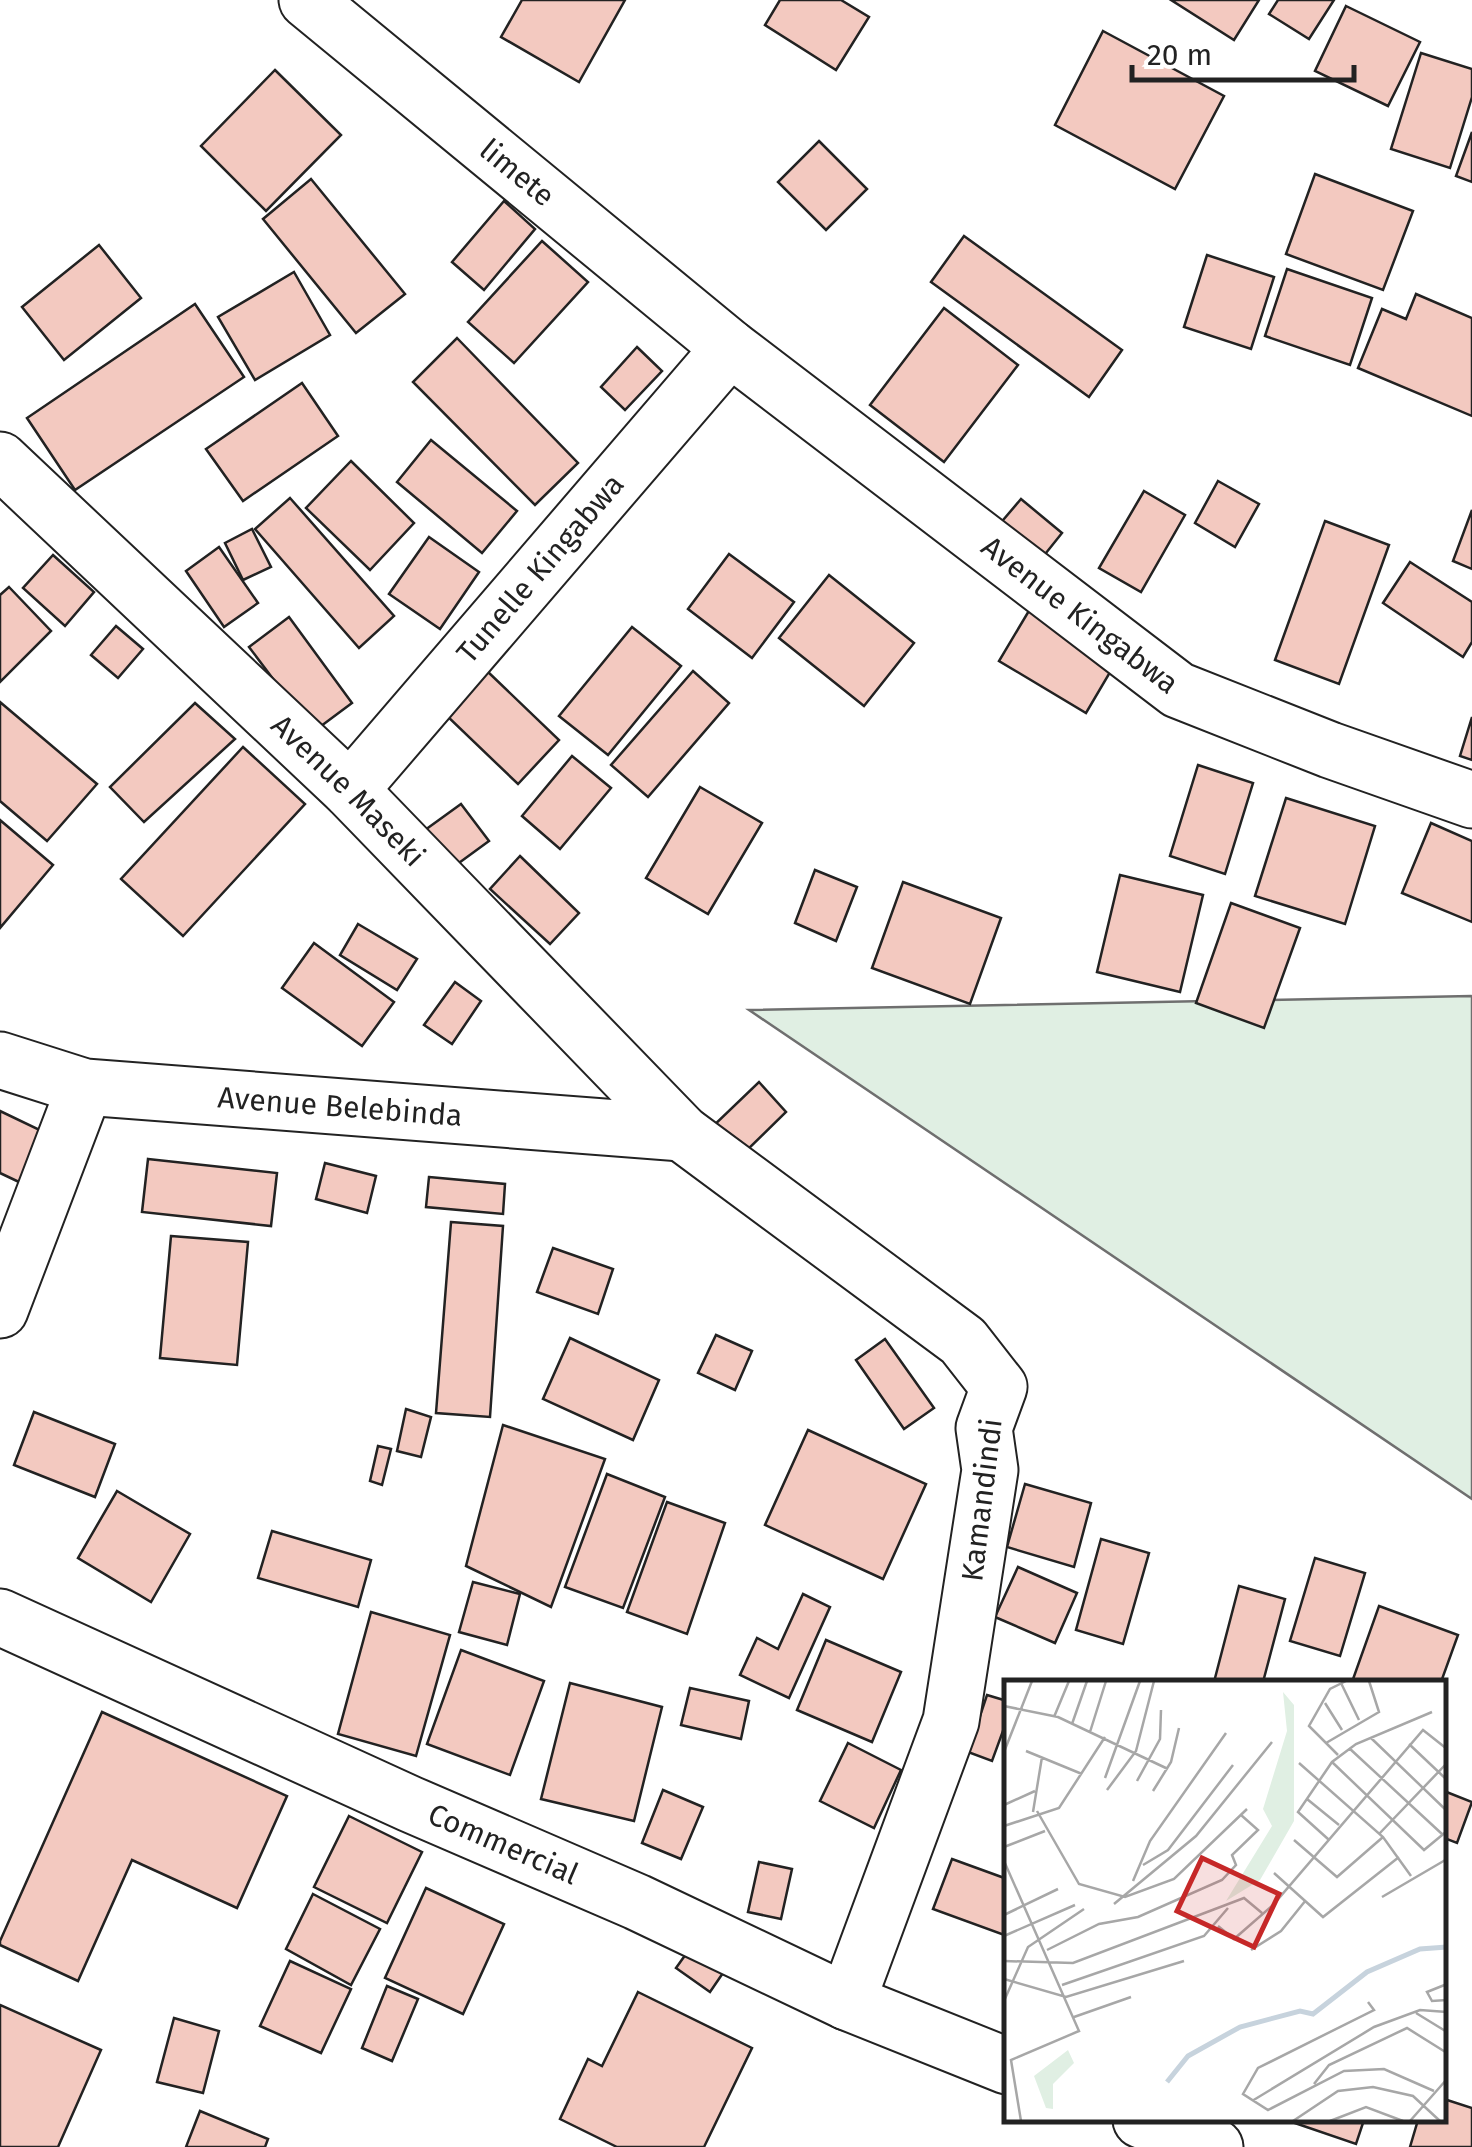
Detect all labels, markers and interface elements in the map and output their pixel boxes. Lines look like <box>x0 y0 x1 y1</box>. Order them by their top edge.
scale bar <box>1132 20 1354 82</box>
text: 20 m <box>1147 37 1212 73</box>
street label: limete <box>472 132 562 214</box>
street label: Tunelle Kingabwa <box>449 467 632 671</box>
street label: Avenue Kingabwa <box>974 529 1185 702</box>
street label: Avenue Maseki <box>264 707 432 874</box>
street label: Avenue Belebinda <box>216 1079 464 1134</box>
street label: Kamandindi <box>954 1417 1010 1583</box>
inset map <box>1004 1680 1447 2122</box>
street label: Commercial <box>423 1796 584 1892</box>

